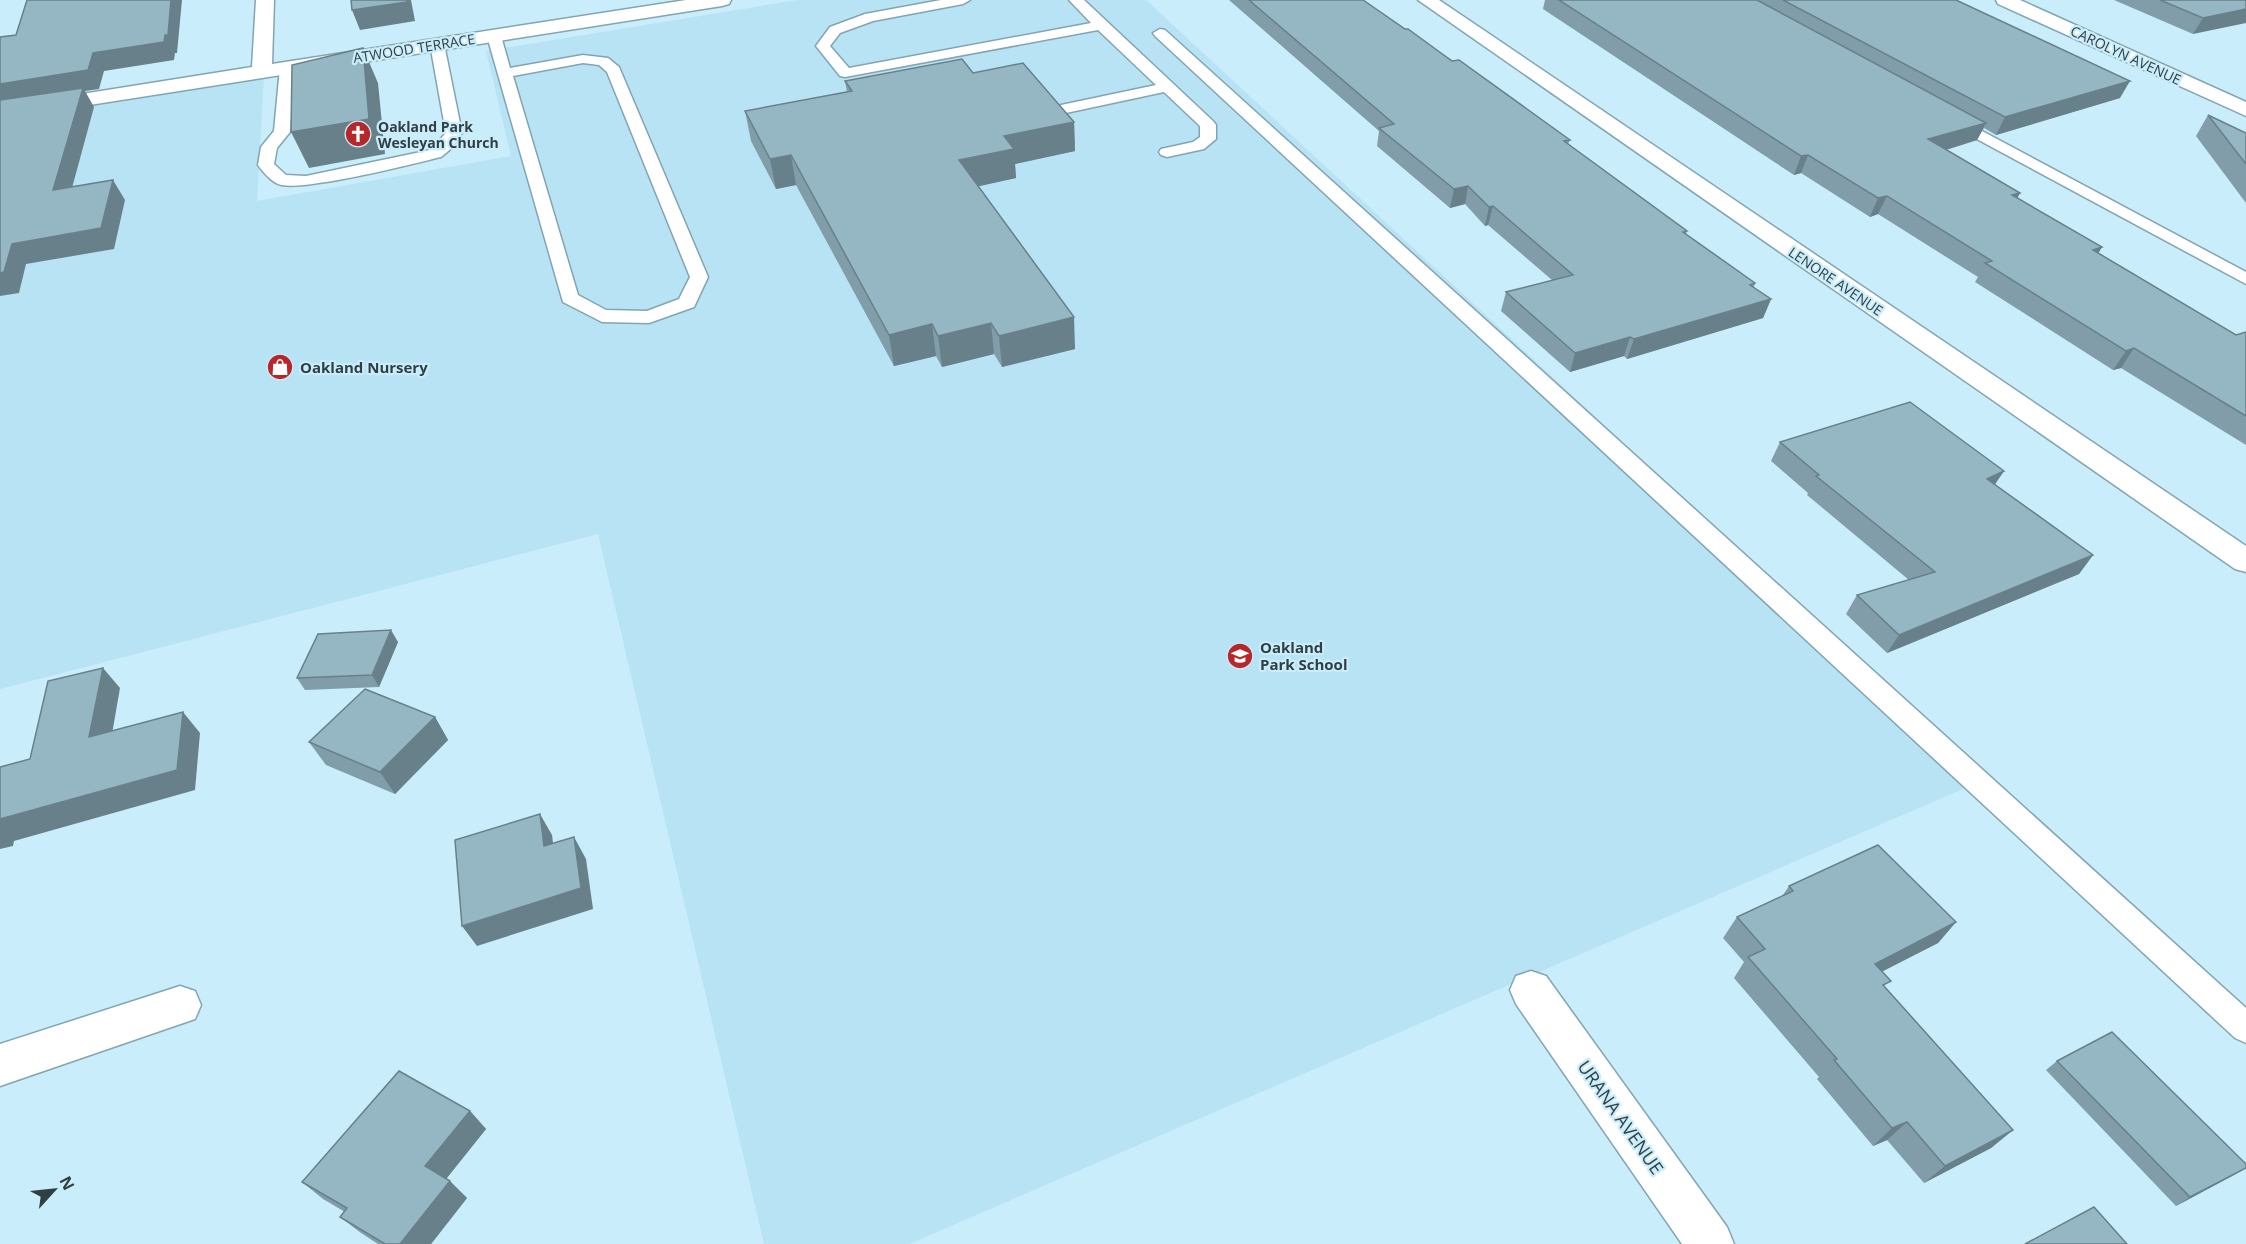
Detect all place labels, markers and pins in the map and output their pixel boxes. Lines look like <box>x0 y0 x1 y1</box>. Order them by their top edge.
place label: Oakland Park Wesleyan Church <box>378 117 499 152</box>
church icon: Oakland Park Wesleyan Church <box>343 119 373 149</box>
shop icon: Oakland Nursery <box>265 352 295 382</box>
place label: Oakland Nursery <box>300 357 428 377</box>
place label: Oakland Park School <box>1260 637 1347 674</box>
school or university icon: Oakland Park School <box>1225 641 1255 671</box>

